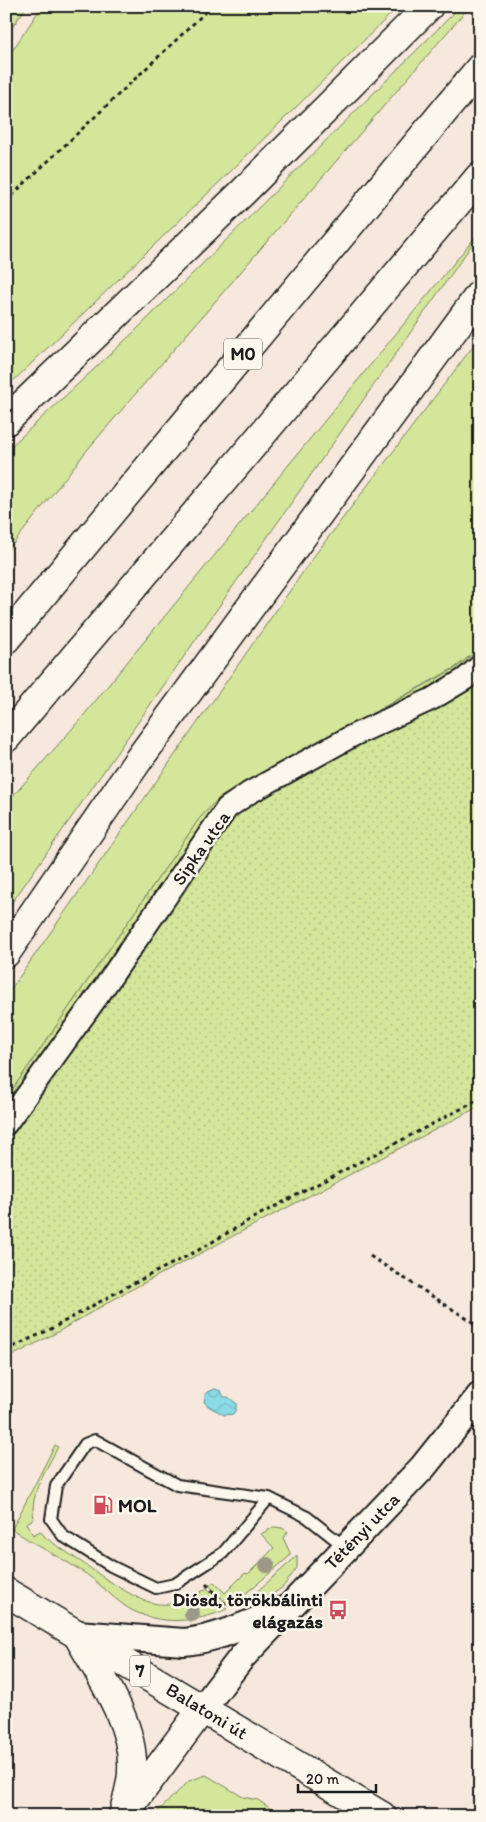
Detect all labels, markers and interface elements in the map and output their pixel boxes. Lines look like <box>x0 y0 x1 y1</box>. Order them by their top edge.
road number: M0 <box>224 338 262 369</box>
street label: Sipka utca <box>167 806 235 890</box>
street label: Tétényi utca <box>320 1488 405 1574</box>
fuel station icon: MOL <box>92 1494 114 1516</box>
place label: MOL <box>118 1494 157 1517</box>
place label: Diósd, törökbálinti elágazás <box>172 1588 324 1633</box>
bus stop icon: Diósd, törökbálinti elágazás <box>327 1599 349 1621</box>
road number: 7 <box>130 1655 150 1686</box>
street label: Balatoni út <box>162 1678 252 1744</box>
scale bar <box>298 1762 376 1794</box>
text: 20 m <box>306 1770 340 1788</box>

